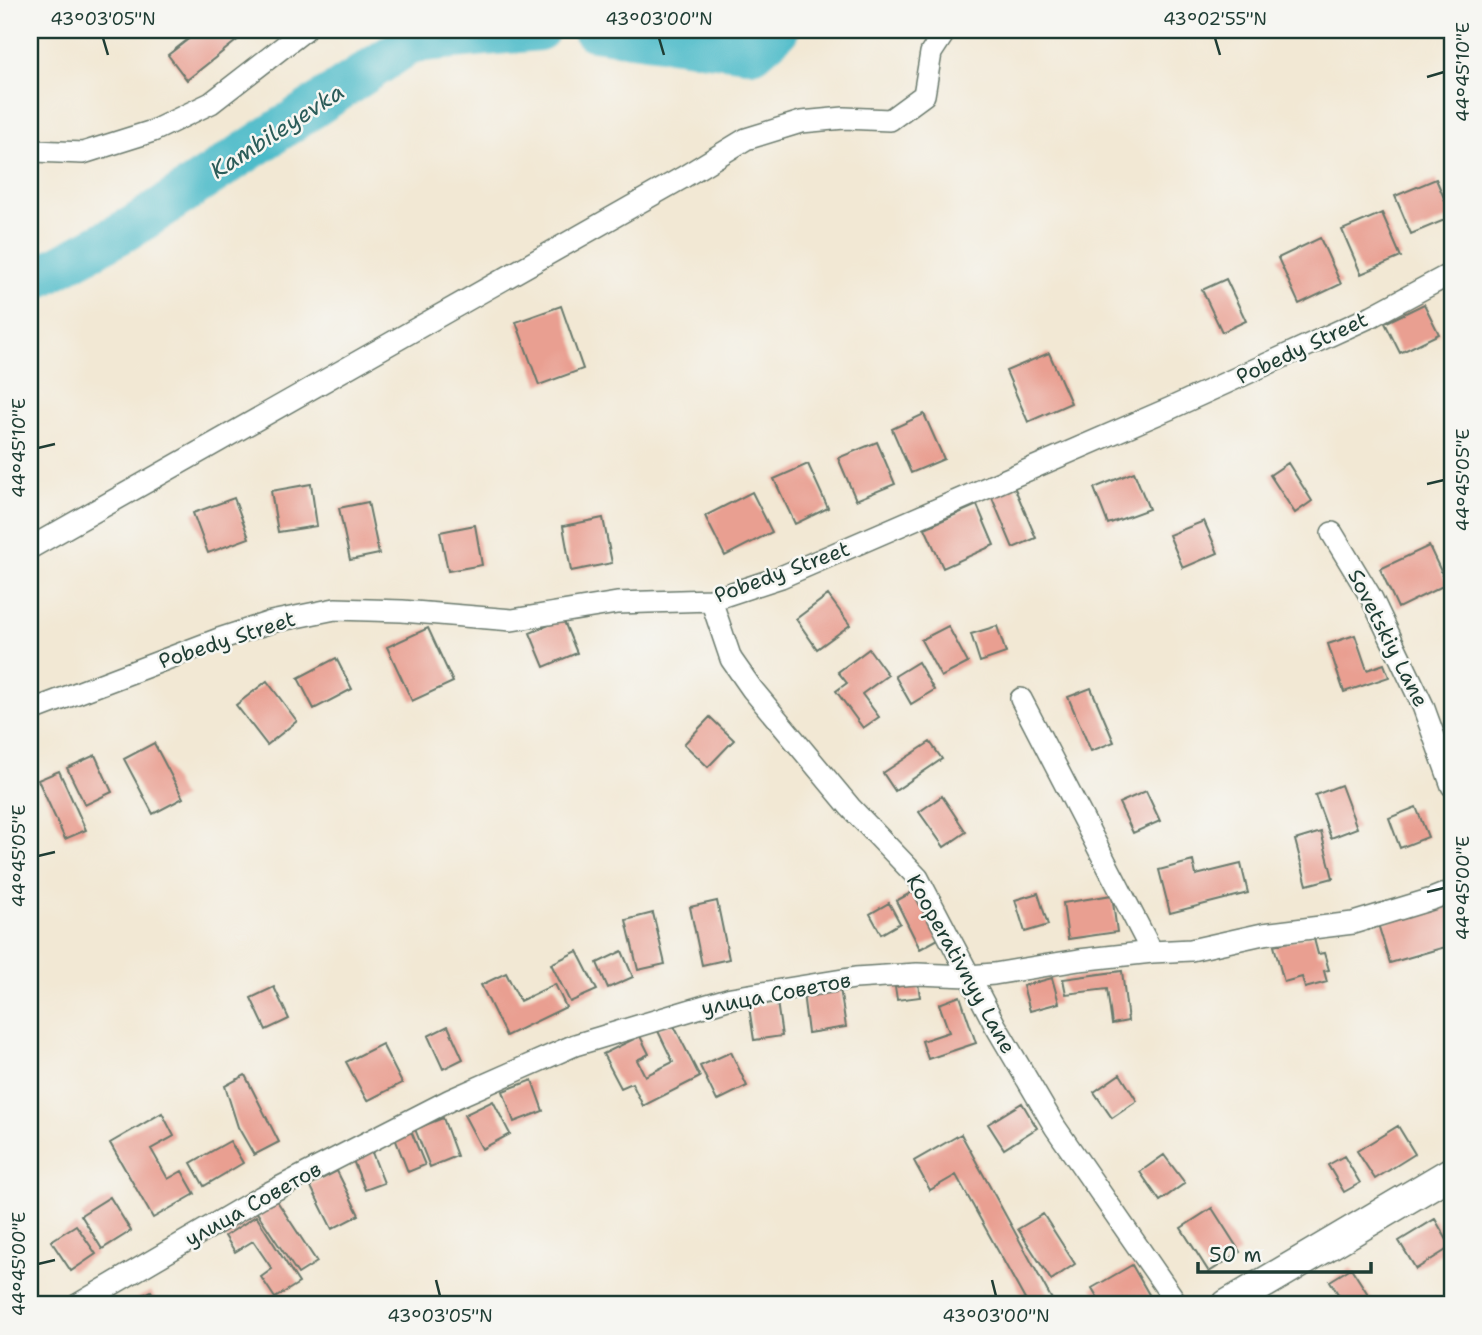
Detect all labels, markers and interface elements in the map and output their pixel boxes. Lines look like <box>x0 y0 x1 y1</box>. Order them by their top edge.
text: 43°03'05"N <box>50 7 156 31</box>
text: 43°03'00"N <box>605 7 713 31</box>
text: 43°02'55"N <box>1163 7 1267 31</box>
text: 44°45'10"E <box>1451 22 1475 122</box>
water label: Kambileyevka <box>204 77 350 185</box>
street label: Pobedy Street <box>1232 305 1372 391</box>
text: 44°45'10"E <box>7 398 31 498</box>
text: 44°45'05"E <box>1451 429 1475 531</box>
street label: Pobedy Street <box>710 535 854 609</box>
street label: Sovetskiy Lane <box>1341 564 1435 712</box>
street label: Pobedy Street <box>155 605 299 675</box>
text: 44°45'05"E <box>7 805 31 907</box>
text: 44°45'00"E <box>1451 836 1475 940</box>
street label: Kooperativnyy Lane <box>900 869 1022 1059</box>
street label: улица Советов <box>699 966 853 1022</box>
street label: улица Советов <box>180 1155 326 1253</box>
text: 44°45'00"E <box>7 1212 31 1316</box>
scale bar <box>1198 1230 1372 1274</box>
text: 50 m <box>1209 1241 1262 1269</box>
text: 43°03'05"N <box>387 1304 493 1328</box>
text: 43°03'00"N <box>942 1304 1050 1328</box>

